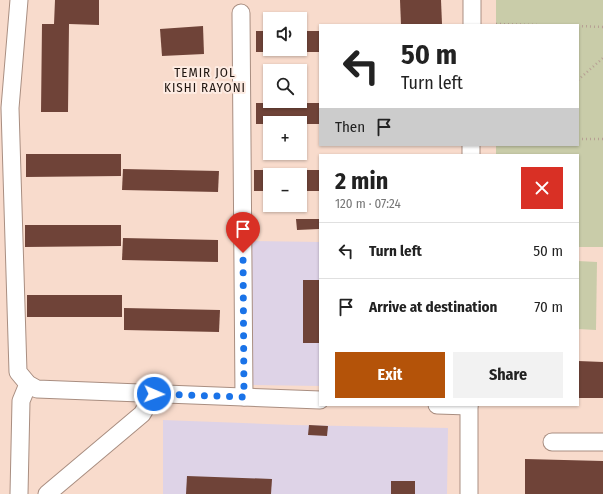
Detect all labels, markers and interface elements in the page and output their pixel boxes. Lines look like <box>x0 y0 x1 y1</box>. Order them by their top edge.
map controls <box>263 12 307 212</box>
button: sound <box>263 12 307 56</box>
text: 50 m <box>401 38 457 71</box>
icon: left <box>335 40 387 92</box>
button: search <box>263 64 307 108</box>
district label: TEMIR JOL KISHI RAYONI <box>164 65 246 95</box>
text: Turn left <box>401 72 463 94</box>
button: + <box>263 116 307 160</box>
icon: arrive <box>373 116 395 138</box>
text: Then <box>335 118 365 136</box>
text: 2 min <box>335 167 388 195</box>
button: close <box>521 167 563 209</box>
button: − <box>263 168 307 212</box>
text: 120 m · 07:24 <box>335 196 401 211</box>
pin <box>226 212 260 253</box>
icon: arrive <box>232 218 254 240</box>
icon: left <box>335 240 357 262</box>
text: Turn left <box>369 242 422 260</box>
text: 50 m <box>533 242 563 260</box>
icon: arrive <box>335 296 357 318</box>
text: Arrive at destination <box>369 298 497 316</box>
text: 70 m <box>534 298 563 316</box>
button: Exit <box>335 352 445 398</box>
button: Share <box>453 352 563 398</box>
position arrow <box>133 373 175 415</box>

